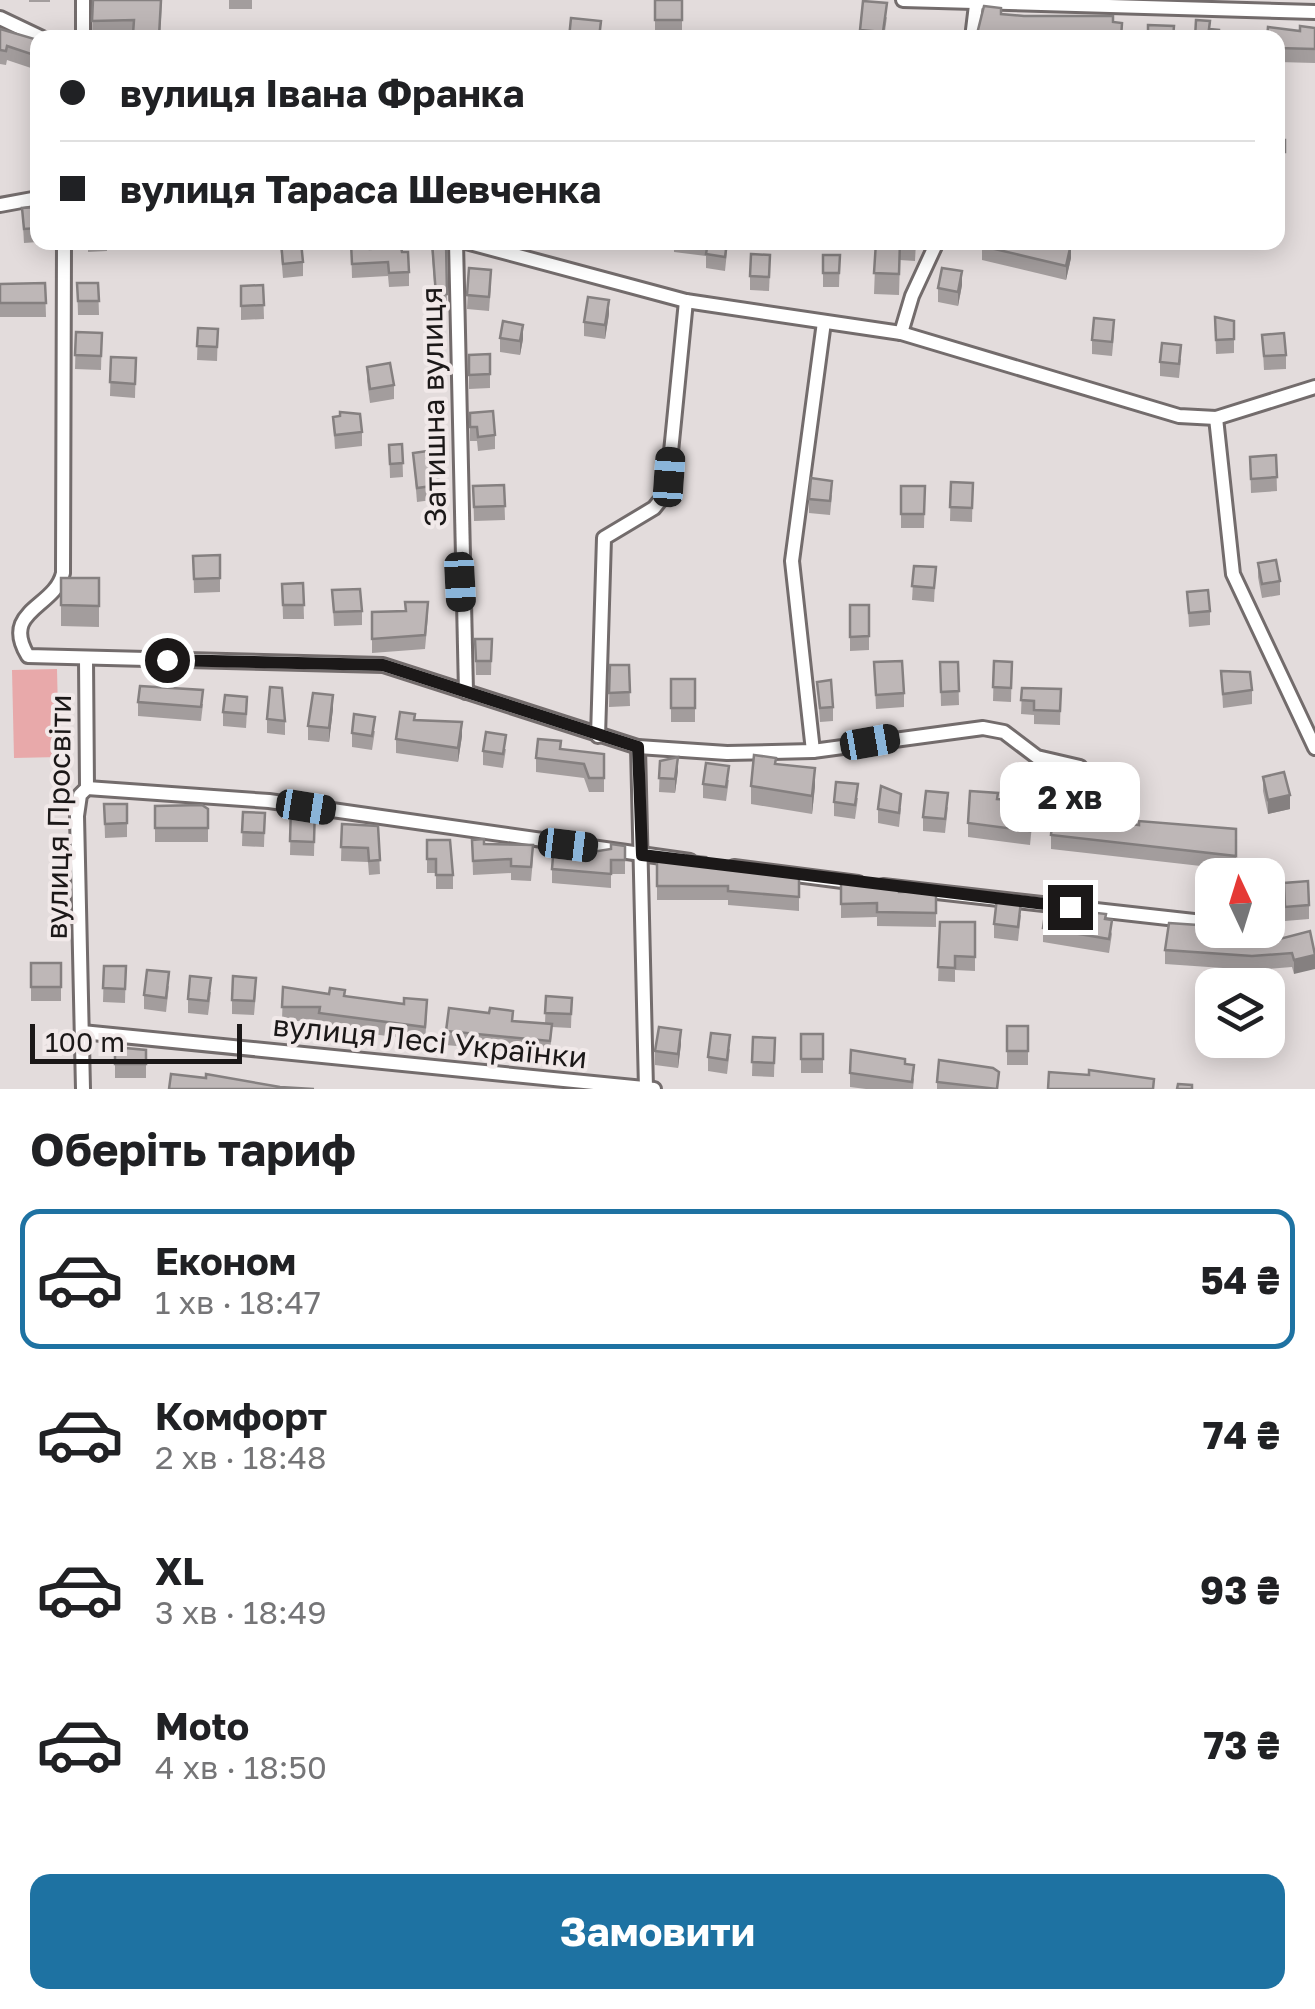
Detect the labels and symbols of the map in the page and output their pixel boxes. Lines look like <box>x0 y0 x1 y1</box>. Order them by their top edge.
street label: Затишна вулиця <box>413 287 453 527</box>
car <box>652 446 686 508</box>
car <box>443 551 477 613</box>
route start <box>145 638 190 683</box>
street label: вулиця Просвіти <box>38 694 78 940</box>
car <box>838 722 902 762</box>
callout: 2 хв <box>1000 762 1140 832</box>
car <box>274 787 338 827</box>
car <box>536 826 600 864</box>
north arrow <box>1195 858 1285 948</box>
route end <box>1048 885 1093 930</box>
street label: вулиця Лесі Українки <box>271 1007 589 1075</box>
scale bar <box>30 1019 242 1064</box>

